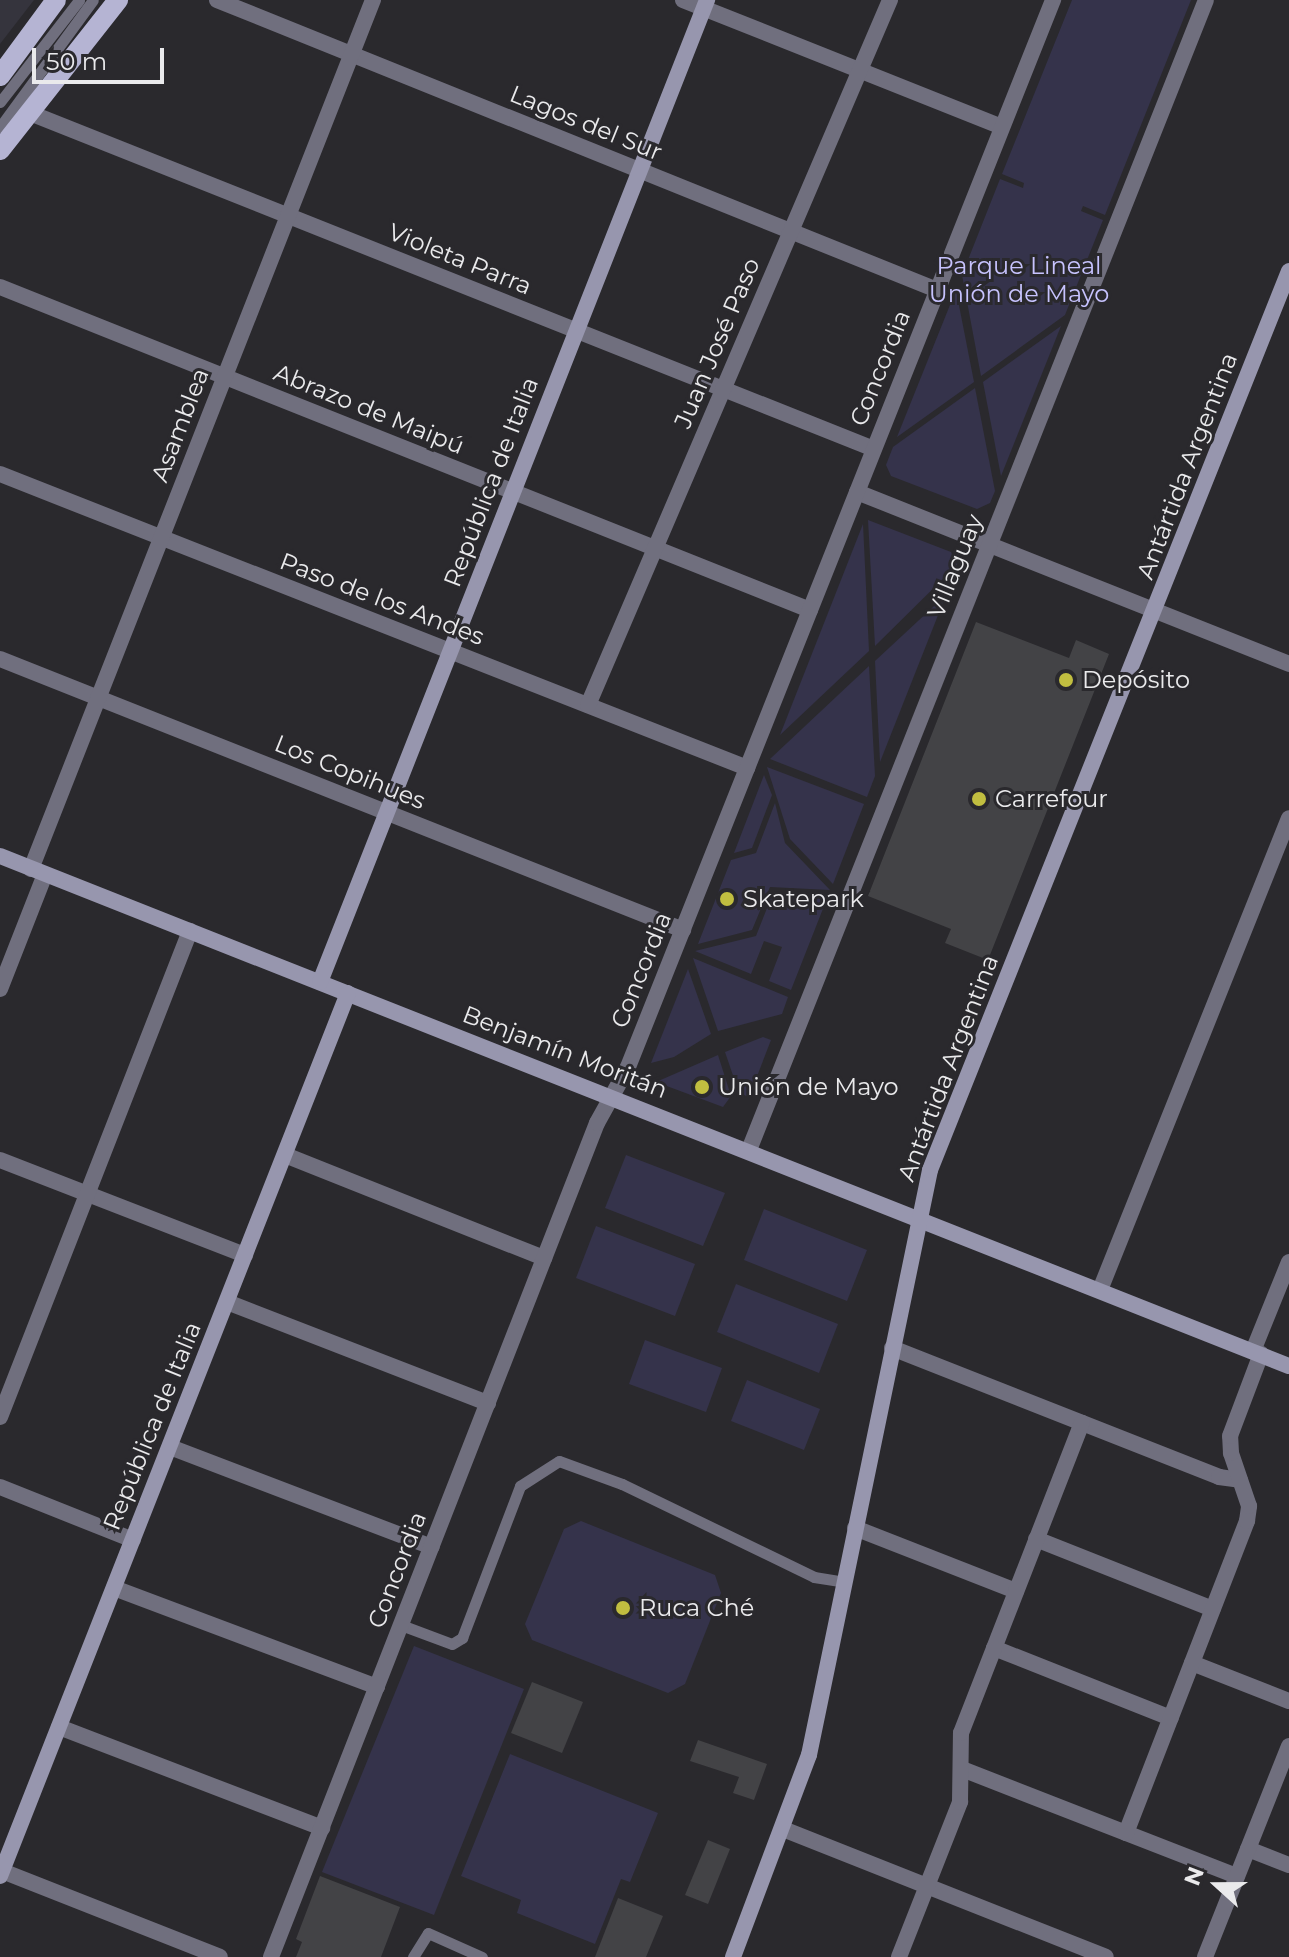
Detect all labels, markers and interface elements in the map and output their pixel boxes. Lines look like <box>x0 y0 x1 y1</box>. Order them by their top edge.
scale bar <box>36 32 168 82</box>
text: 50 m <box>46 47 107 76</box>
street label: Lagos del Sur <box>506 79 666 167</box>
street label: Violeta Parra <box>384 217 536 301</box>
park label: Parque Lineal Unión de Mayo <box>929 252 1109 308</box>
street label: Juan José Paso <box>668 254 766 432</box>
street label: Concordia <box>844 306 916 430</box>
street label: Antártida Argentina <box>1131 349 1243 583</box>
street label: Abrazo de Maipú <box>270 358 468 460</box>
street label: Asamblea <box>145 364 215 486</box>
street label: República de Italia <box>438 373 544 591</box>
street label: Villaguay <box>921 510 989 622</box>
street label: Paso de los Andes <box>276 547 488 651</box>
place label: Depósito <box>1082 666 1190 694</box>
marker: Depósito <box>1057 671 1075 689</box>
street label: Los Copihues <box>271 729 429 815</box>
place label: Carrefour <box>995 785 1108 813</box>
marker: Carrefour <box>970 790 988 808</box>
place label: Skatepark <box>743 885 864 913</box>
marker: Skatepark <box>718 890 736 908</box>
street label: Concordia <box>605 908 677 1032</box>
street label: Antártida Argentina <box>892 951 1004 1185</box>
street label: Benjamín Moritán <box>458 1000 672 1104</box>
place label: Unión de Mayo <box>718 1073 899 1101</box>
marker: Unión de Mayo <box>693 1078 711 1096</box>
street label: República de Italia <box>97 1318 207 1534</box>
street label: Concordia <box>362 1508 432 1632</box>
place label: Ruca Ché <box>639 1594 754 1622</box>
marker: Ruca Ché <box>614 1599 632 1617</box>
north arrow <box>1177 1845 1257 1925</box>
text: N <box>1178 1863 1210 1889</box>

